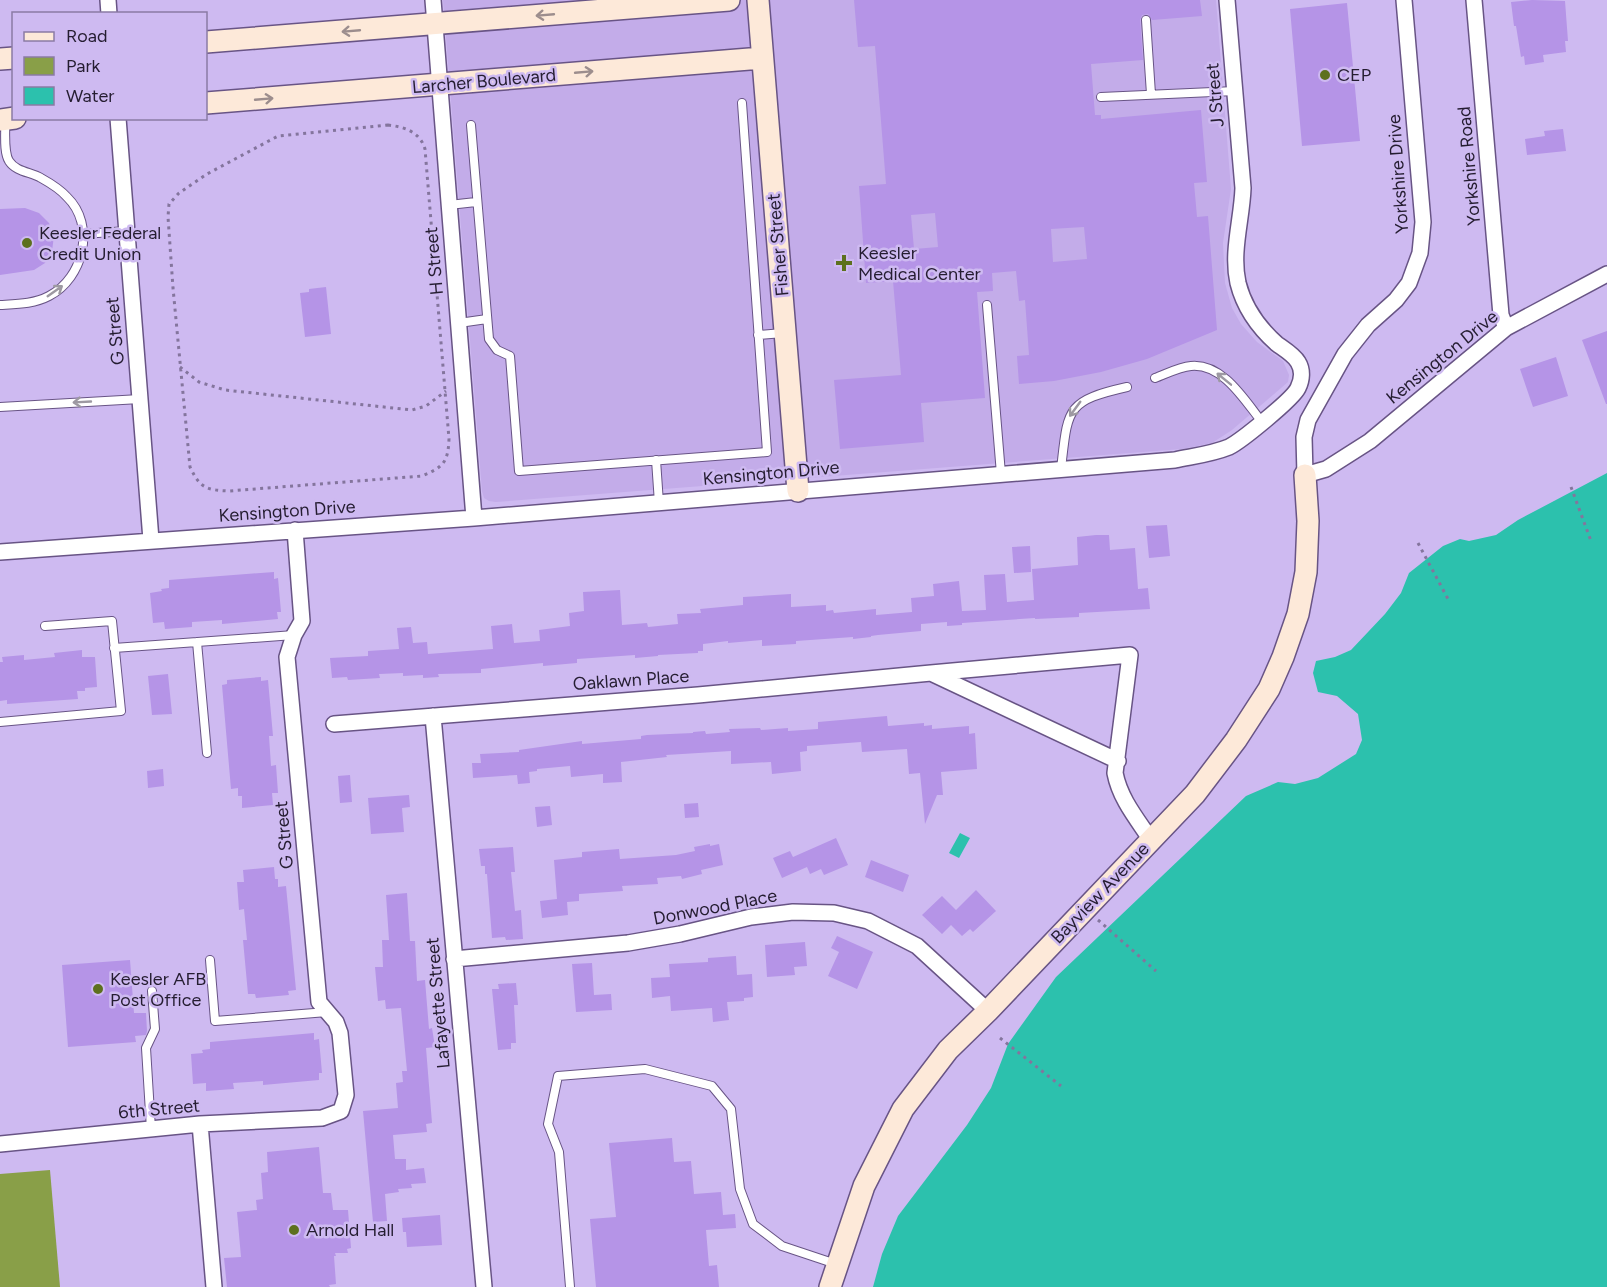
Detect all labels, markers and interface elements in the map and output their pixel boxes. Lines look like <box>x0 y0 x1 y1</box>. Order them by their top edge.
one-way arrow <box>536 10 556 21</box>
legend <box>12 12 207 120</box>
text: Road <box>66 25 107 47</box>
one-way arrow <box>341 26 361 37</box>
text: Park <box>66 55 101 77</box>
street label: J Street <box>1201 62 1229 128</box>
street label: Larcher Boulevard <box>411 64 557 98</box>
place label: CEP <box>1337 64 1371 86</box>
one-way arrow <box>573 67 593 78</box>
marker: CEP <box>1318 68 1332 82</box>
text: Water <box>66 85 114 107</box>
one-way arrow <box>253 93 273 104</box>
street label: Yorkshire Road <box>1453 106 1485 226</box>
street label: Yorkshire Drive <box>1383 113 1413 234</box>
street label: Fisher Street <box>763 192 793 297</box>
place label: Keesler Federal Credit Union <box>39 222 161 265</box>
street label: H Street <box>420 226 448 296</box>
marker: Keesler Federal Credit Union <box>20 236 34 250</box>
place label: Keesler Medical Center <box>858 242 981 285</box>
marker: Keesler Medical Center <box>835 254 853 272</box>
one-way arrow <box>47 285 63 297</box>
street label: G Street <box>101 296 129 366</box>
street label: Kensington Drive <box>1382 305 1502 409</box>
one-way arrow <box>1216 372 1232 385</box>
one-way arrow <box>72 397 92 408</box>
one-way arrow <box>1069 401 1081 417</box>
street label: Kensington Drive <box>702 456 840 490</box>
street label: Kensington Drive <box>218 495 356 527</box>
street label: Oaklawn Place <box>572 665 690 695</box>
street label: G Street <box>270 800 298 870</box>
street label: Bayview Avenue <box>1046 838 1154 948</box>
street label: Donwood Place <box>651 884 779 930</box>
street label: Lafayette Street <box>421 936 455 1069</box>
place label: Keesler AFB Post Office <box>110 968 206 1011</box>
marker: Keesler AFB Post Office <box>91 982 105 996</box>
street label: 6th Street <box>117 1094 201 1124</box>
place label: Arnold Hall <box>306 1219 394 1241</box>
marker: Arnold Hall <box>287 1223 301 1237</box>

